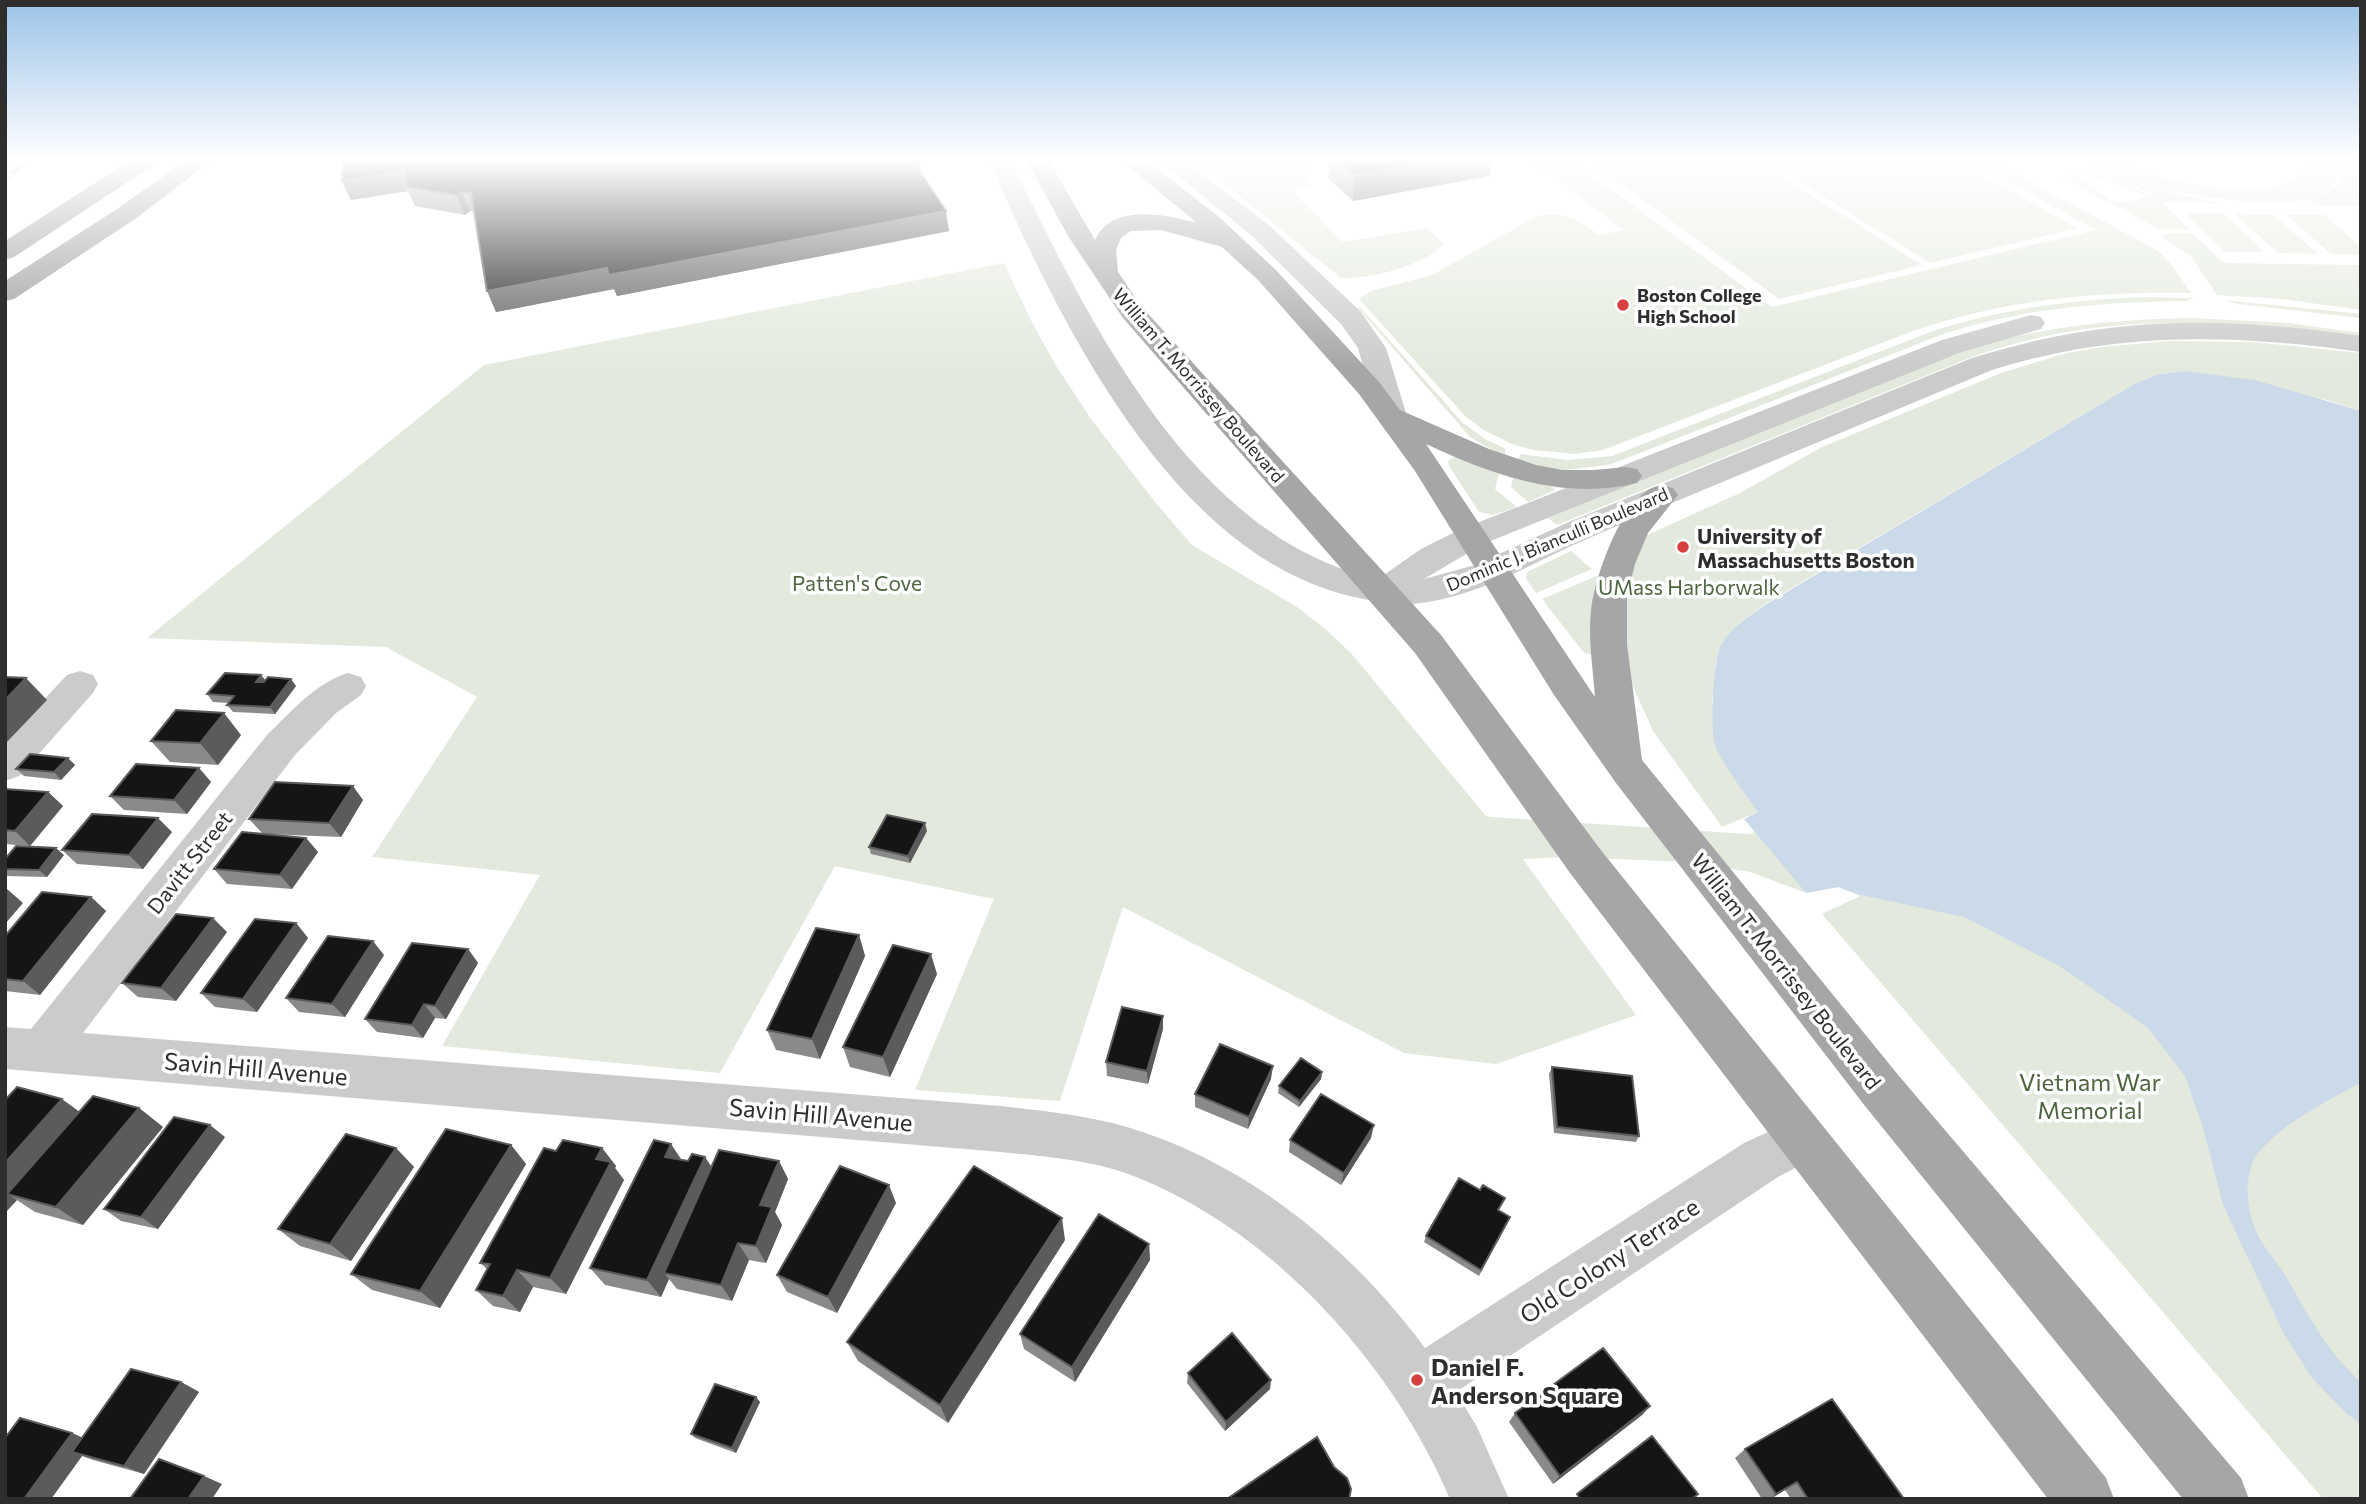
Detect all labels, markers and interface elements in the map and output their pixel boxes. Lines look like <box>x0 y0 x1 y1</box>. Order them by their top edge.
street label: William T. Morrissey Boulevard <box>1108 283 1290 487</box>
place label: Boston College High School <box>1637 284 1761 327</box>
marker: Boston College High School <box>1615 297 1631 313</box>
street label: Dominic J. Bianculli Boulevard <box>1443 482 1671 596</box>
place label: University of Massachusetts Boston <box>1697 523 1915 572</box>
marker: University of Massachusetts Boston <box>1675 539 1691 555</box>
park label: Patten's Cove <box>792 570 922 595</box>
park label: UMass Harborwalk <box>1598 574 1780 599</box>
street label: Davitt Street <box>141 806 237 918</box>
street label: William T. Morrissey Boulevard <box>1687 848 1887 1094</box>
street label: Savin Hill Avenue <box>163 1046 349 1090</box>
park label: Vietnam War Memorial <box>2019 1067 2161 1124</box>
street label: Savin Hill Avenue <box>728 1092 914 1136</box>
street label: Old Colony Terrace <box>1514 1191 1704 1329</box>
place label: Daniel F. Anderson Square <box>1431 1352 1619 1409</box>
marker: Daniel F. Anderson Square <box>1409 1372 1425 1388</box>

